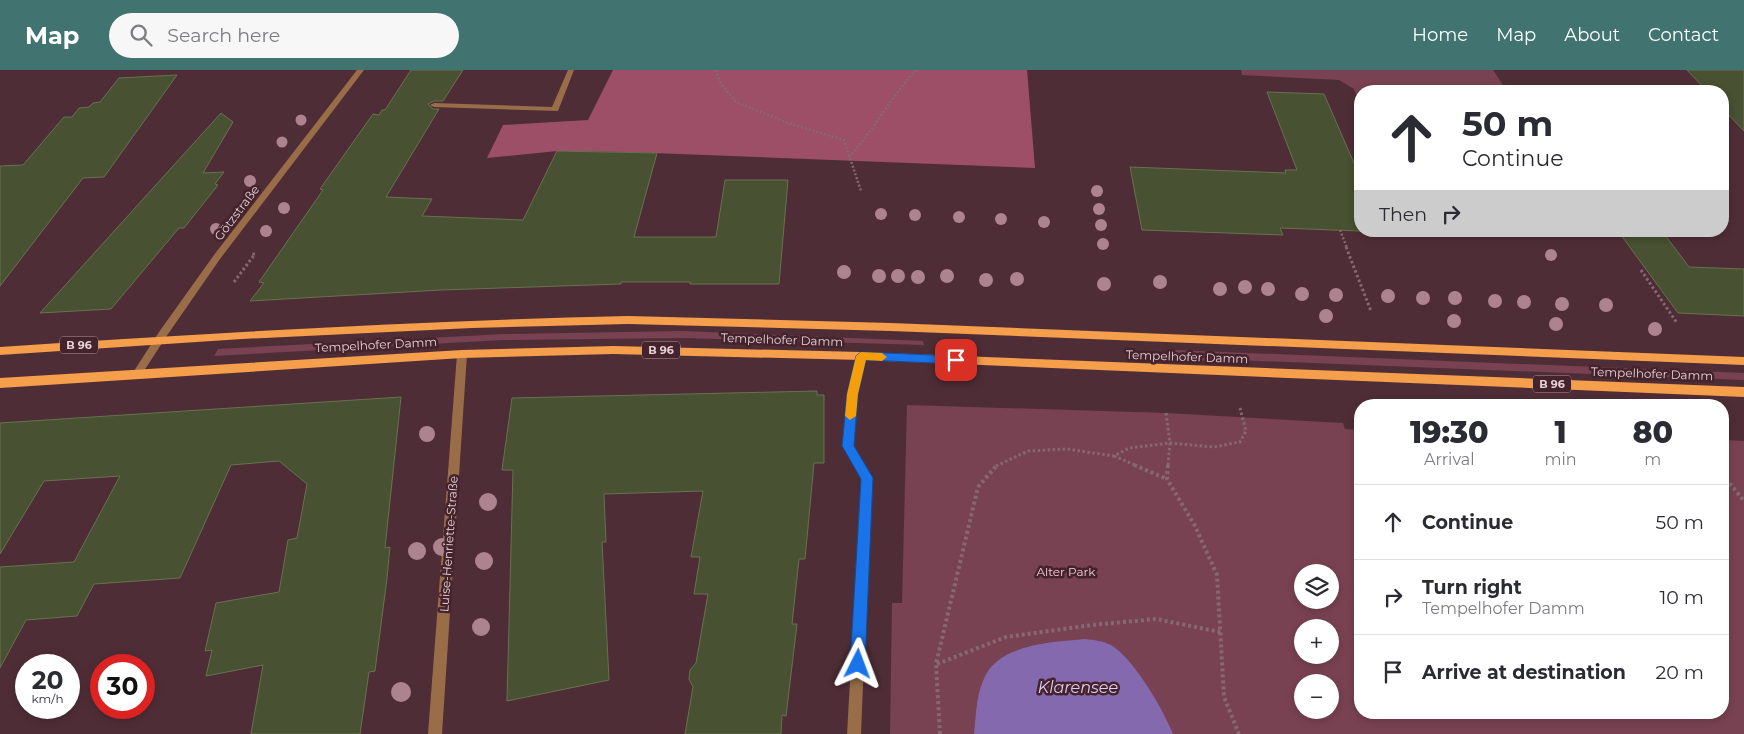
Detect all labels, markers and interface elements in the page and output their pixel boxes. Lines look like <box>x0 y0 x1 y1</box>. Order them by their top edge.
search box <box>109 13 459 58</box>
text: Map <box>25 21 79 50</box>
icon: search <box>127 21 155 49</box>
text: Search here <box>167 24 280 47</box>
text: Home <box>1412 24 1468 46</box>
text: Map <box>1496 24 1536 46</box>
text: About <box>1564 24 1620 46</box>
text: Contact <box>1648 24 1719 46</box>
text: 50 m <box>1462 102 1553 145</box>
icon: ahead <box>1379 105 1444 170</box>
text: Continue <box>1462 145 1564 172</box>
street label: Götzstraße <box>211 182 262 243</box>
icon: right <box>1437 200 1465 228</box>
text: Then <box>1379 203 1427 226</box>
street label: Tempelhofer Damm <box>721 330 843 349</box>
street label: Tempelhofer Damm <box>315 334 437 355</box>
road number: B 96 <box>60 336 98 354</box>
pin <box>935 339 977 381</box>
road number: B 96 <box>642 342 680 358</box>
icon: arrive <box>942 346 970 374</box>
street label: Tempelhofer Damm <box>1126 347 1248 366</box>
street label: Tempelhofer Damm <box>1591 364 1713 383</box>
road number: B 96 <box>1533 376 1571 392</box>
text: 19:30 <box>1410 414 1489 451</box>
text: 1 <box>1554 414 1567 451</box>
text: 80 <box>1632 414 1673 451</box>
text: Arrival <box>1424 450 1474 469</box>
text: min <box>1545 450 1577 469</box>
text: m <box>1644 450 1661 469</box>
street label: Luise-Henriette-Straße <box>436 475 461 613</box>
icon: ahead <box>1379 508 1407 536</box>
text: Continue <box>1422 511 1513 534</box>
text: 50 m <box>1656 511 1704 534</box>
park label: Alter Park <box>1037 564 1096 579</box>
map controls <box>1294 564 1339 719</box>
button: layers <box>1294 564 1339 609</box>
text: Turn right <box>1422 576 1522 599</box>
icon: right <box>1379 583 1407 611</box>
text: 10 m <box>1659 586 1704 609</box>
text: Tempelhofer Damm <box>1422 599 1585 618</box>
button: + <box>1294 619 1339 664</box>
position arrow <box>831 637 883 689</box>
speed limit sign: 30 <box>90 654 155 719</box>
icon: arrive <box>1379 658 1407 686</box>
text: Arrive at destination <box>1422 661 1626 684</box>
text: 20 m <box>1656 661 1704 684</box>
text: 20 <box>32 665 63 695</box>
button: − <box>1294 674 1339 719</box>
water label: Klarensee <box>1038 678 1118 697</box>
text: km/h <box>31 691 64 706</box>

